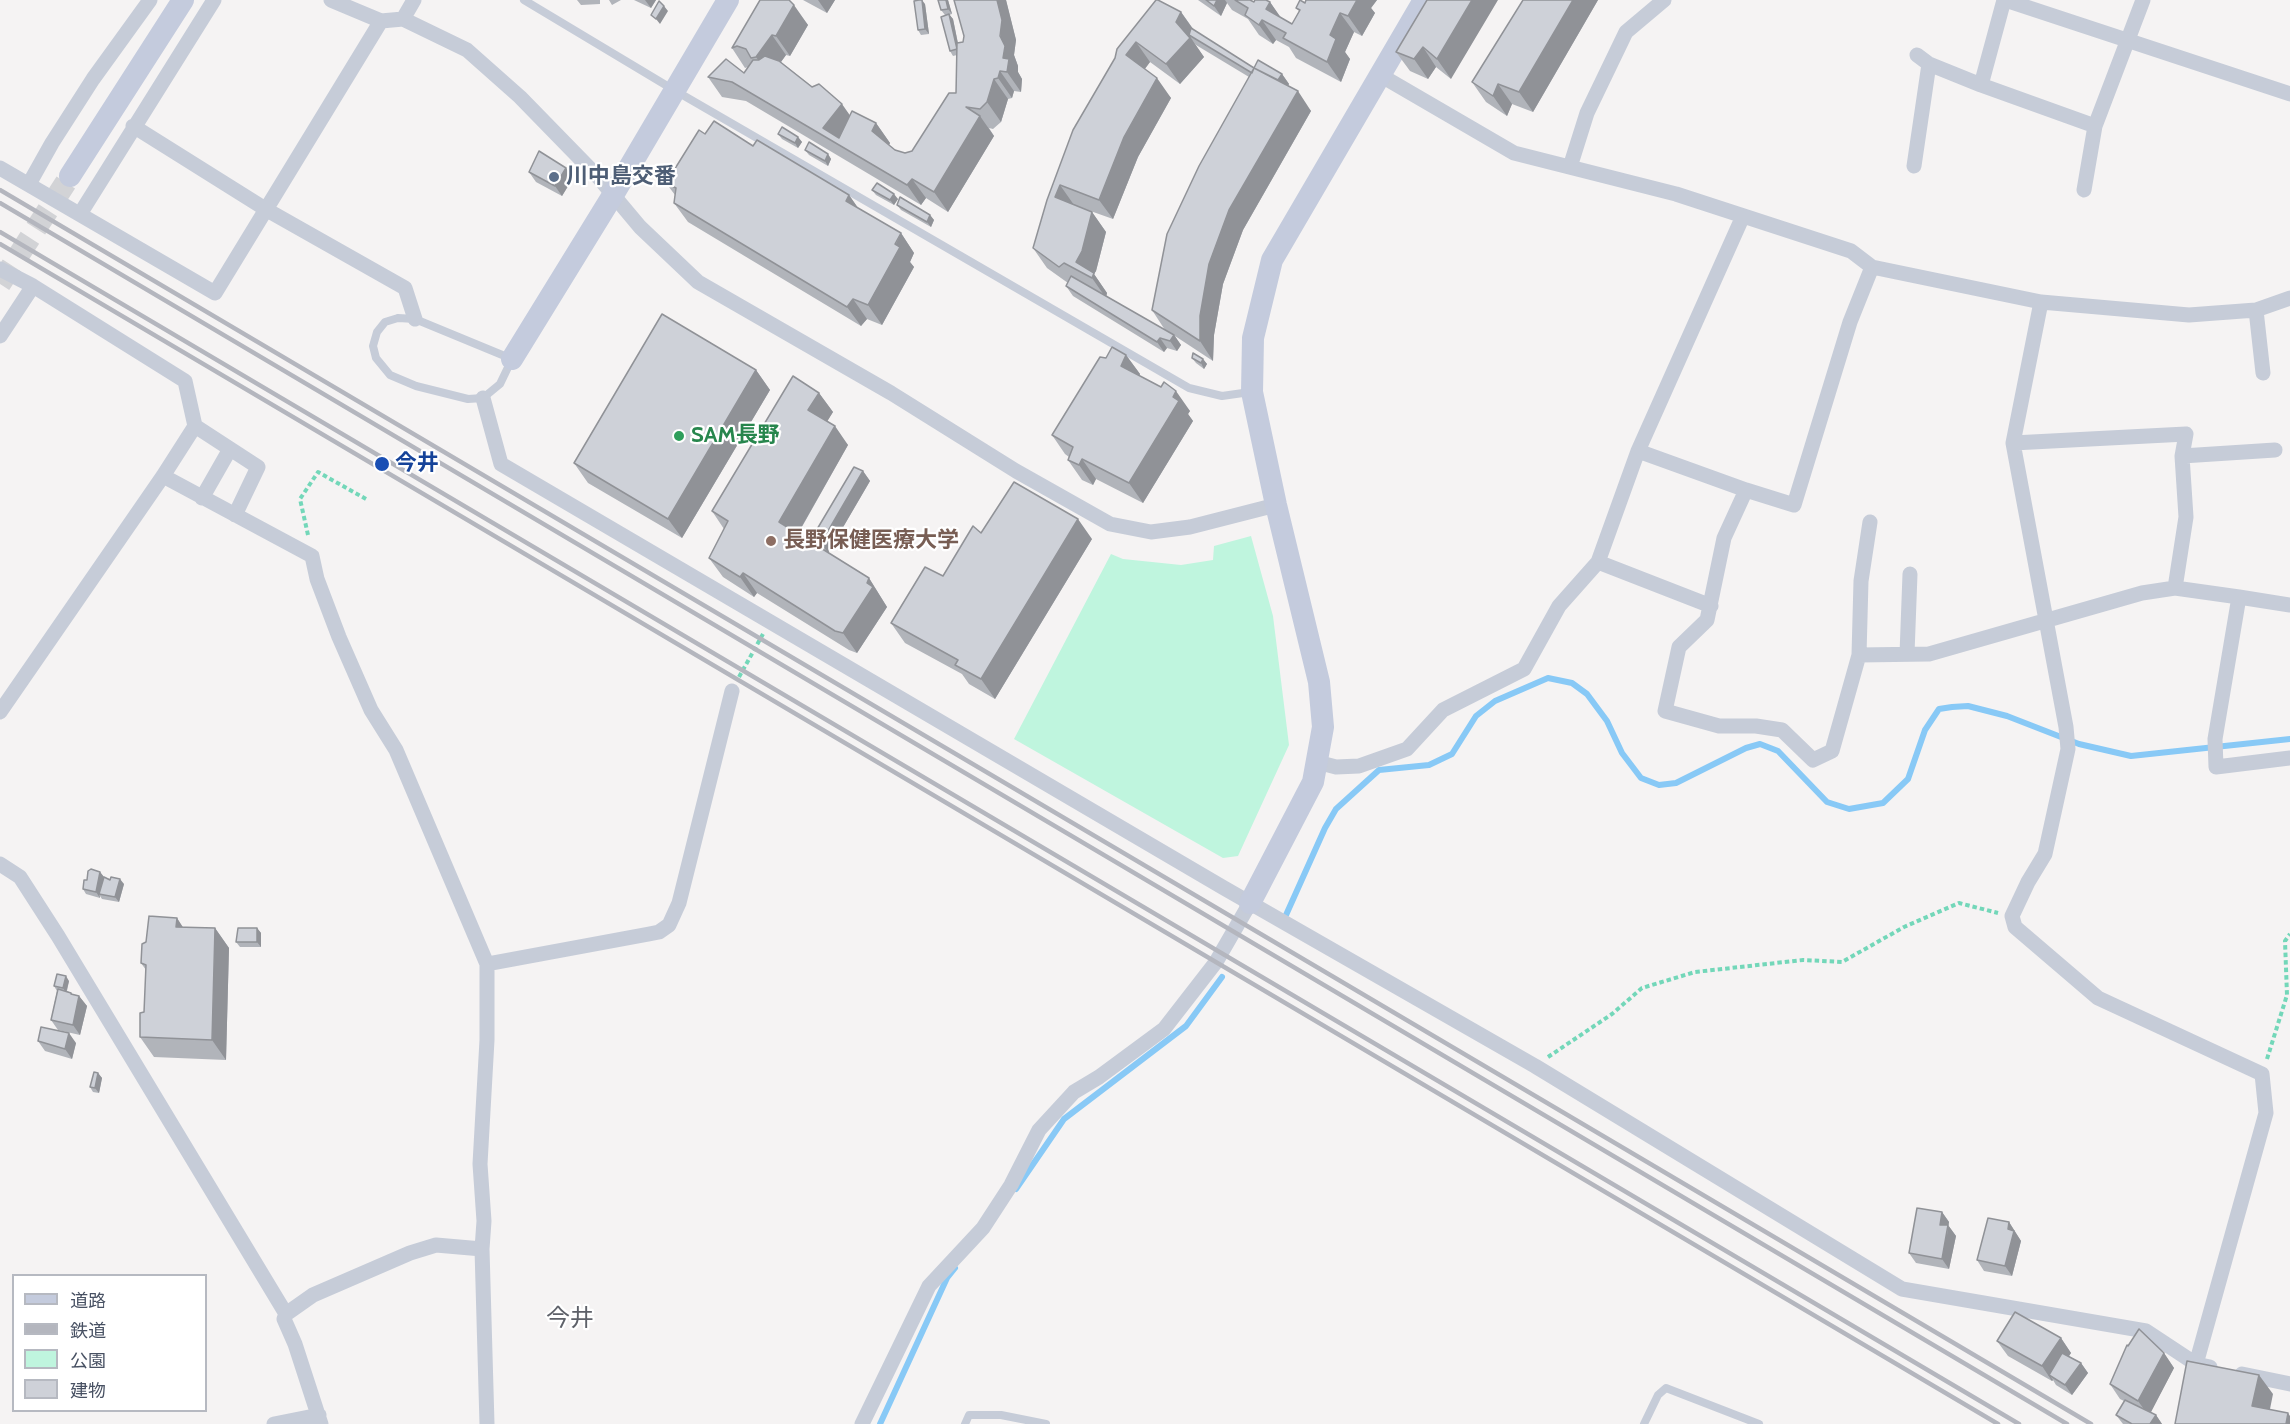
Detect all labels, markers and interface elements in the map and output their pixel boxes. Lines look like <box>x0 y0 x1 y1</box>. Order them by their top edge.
place label: 川中島交番 <box>566 164 676 190</box>
marker: 川中島交番 <box>547 170 561 184</box>
place label: SAM長野 <box>691 423 780 449</box>
marker: SAM長野 <box>672 429 686 443</box>
place label: 今井 <box>395 451 439 477</box>
marker: 今井 <box>373 455 391 473</box>
place label: 長野保健医療大学 <box>783 528 959 554</box>
marker: 長野保健医療大学 <box>764 534 778 548</box>
legend <box>12 1274 207 1412</box>
text: 道路 <box>70 1290 106 1312</box>
district label: 今井 <box>546 1305 594 1333</box>
text: 鉄道 <box>70 1320 106 1342</box>
text: 公園 <box>70 1350 106 1372</box>
text: 建物 <box>70 1380 106 1402</box>

